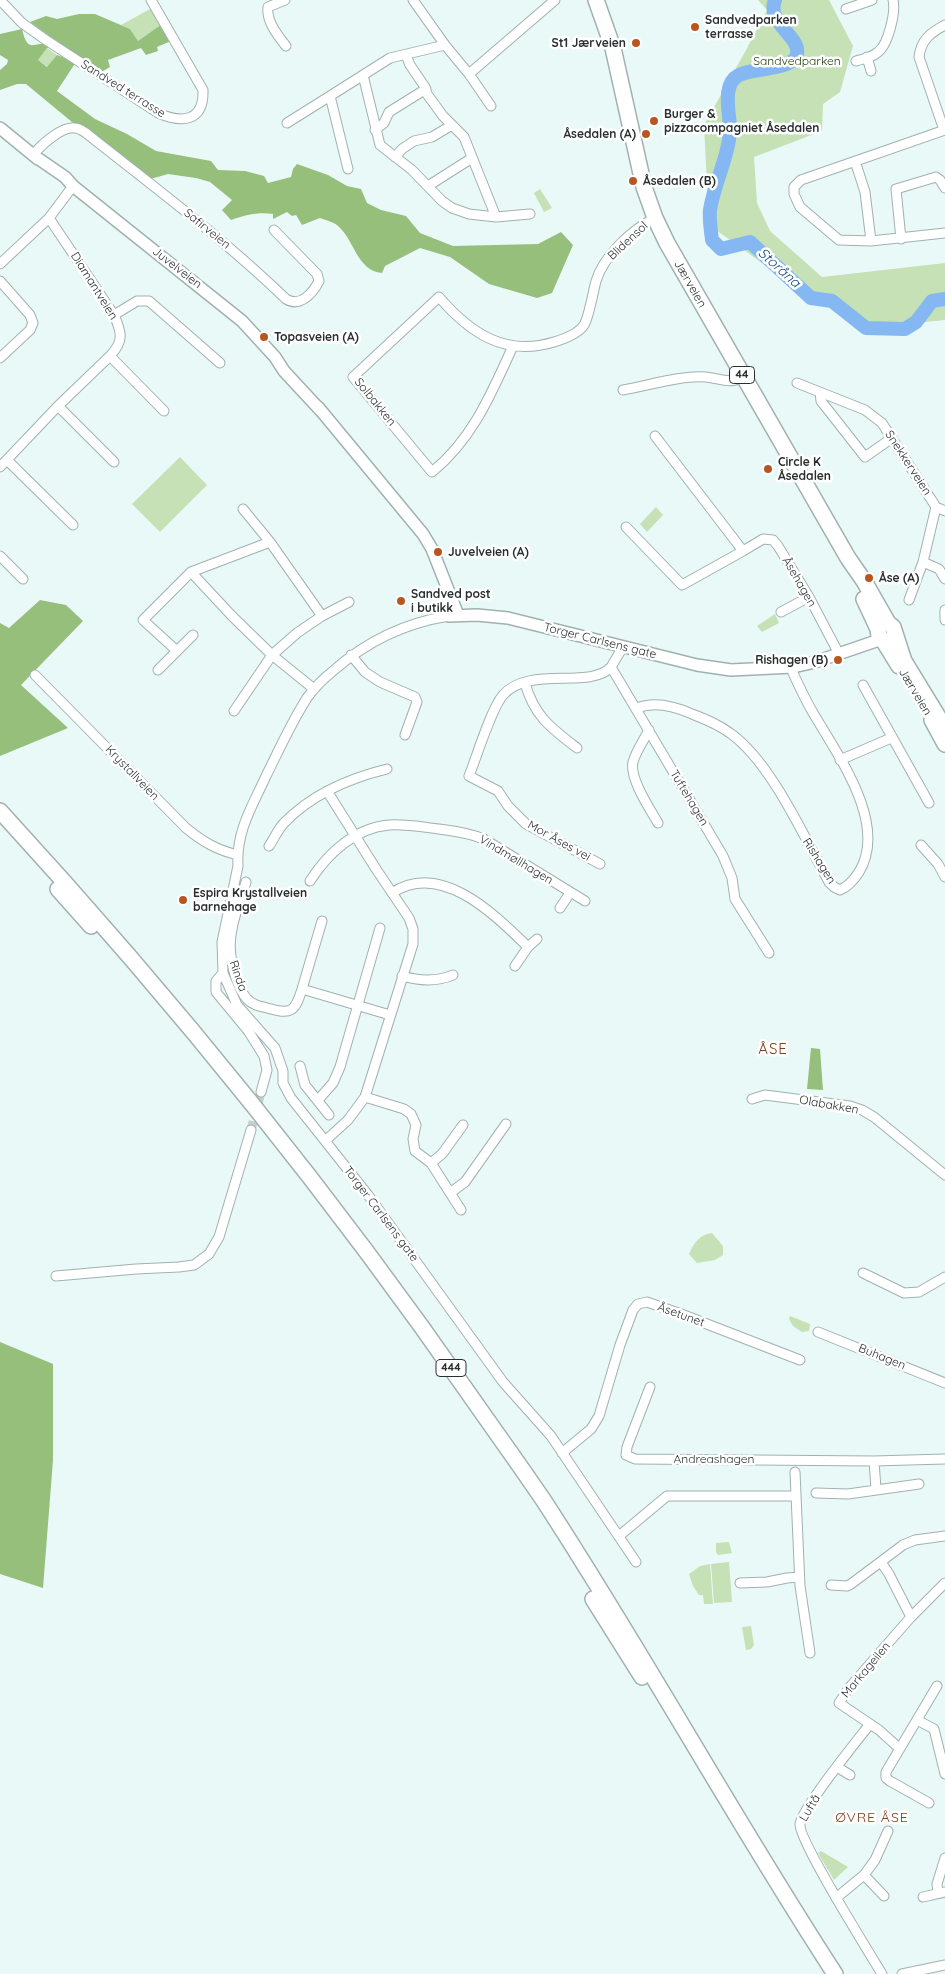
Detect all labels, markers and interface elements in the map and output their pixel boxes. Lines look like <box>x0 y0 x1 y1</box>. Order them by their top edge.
place label: Sandvedparken terrasse <box>705 13 797 41</box>
marker: Sandvedparken terrasse <box>689 21 701 33</box>
place label: St1 Jærveien <box>552 36 626 50</box>
marker: St1 Jærveien <box>630 37 642 49</box>
park label: Sandvedparken <box>753 54 841 68</box>
street label: Sandved terrasse <box>78 57 168 121</box>
place label: Burger & pizzacompagniet Åsedalen <box>664 107 819 135</box>
marker: Burger & pizzacompagniet Åsedalen <box>648 115 660 127</box>
place label: Åsedalen (A) <box>563 127 636 141</box>
marker: Åsedalen (A) <box>640 128 652 140</box>
place label: Åsedalen (B) <box>643 174 716 188</box>
marker: Åsedalen (B) <box>627 175 639 187</box>
street label: Safirveien <box>181 206 233 252</box>
street label: Blidensol <box>605 219 651 263</box>
street label: Juvelveien <box>149 244 205 292</box>
water label: Storåna <box>754 245 804 291</box>
street label: Diamantveien <box>67 250 121 322</box>
street label: Jærveien <box>671 258 709 310</box>
place label: Topasveien (A) <box>274 330 359 344</box>
marker: Topasveien (A) <box>258 331 270 343</box>
road number: 44 <box>730 366 754 384</box>
street label: Solbakken <box>351 375 399 429</box>
street label: Snekkerveien <box>882 428 934 498</box>
place label: Circle K Åsedalen <box>778 455 831 483</box>
marker: Circle K Åsedalen <box>762 463 774 475</box>
place label: Juvelveien (A) <box>448 545 529 559</box>
marker: Juvelveien (A) <box>432 546 444 558</box>
street label: Åsehagen <box>779 554 819 610</box>
place label: Åse (A) <box>879 571 919 585</box>
marker: Åse (A) <box>863 572 875 584</box>
place label: Sandved post i butikk <box>411 587 491 615</box>
marker: Sandved post i butikk <box>395 595 407 607</box>
street label: Torger Carlsens gate <box>542 620 658 662</box>
place label: Rishagen (B) <box>755 653 828 667</box>
marker: Rishagen (B) <box>832 654 844 666</box>
street label: Jærveien <box>895 666 935 718</box>
street label: Krystallveien <box>102 743 162 803</box>
street label: Tuftehagen <box>667 767 711 829</box>
street label: Mor Åses vei <box>525 818 593 864</box>
street label: Vindmøllhagen <box>476 832 556 888</box>
street label: Rishagen <box>799 835 839 887</box>
place label: Espira Krystallveien barnehage <box>193 886 307 914</box>
marker: Espira Krystallveien barnehage <box>177 894 189 906</box>
street label: Rinda <box>226 958 250 994</box>
district label: ÅSE <box>758 1040 788 1058</box>
street label: Olabakken <box>798 1093 860 1117</box>
street label: Torger Carlsens gate <box>340 1163 422 1265</box>
street label: Åsetunet <box>656 1300 706 1330</box>
street label: Buhagen <box>856 1341 908 1373</box>
road number: 444 <box>436 1360 466 1376</box>
street label: Andreashagen <box>673 1452 755 1466</box>
street label: Markageilen <box>838 1639 894 1701</box>
street label: Luftå <box>796 1792 824 1824</box>
district label: ØVRE ÅSE <box>834 1810 910 1826</box>

